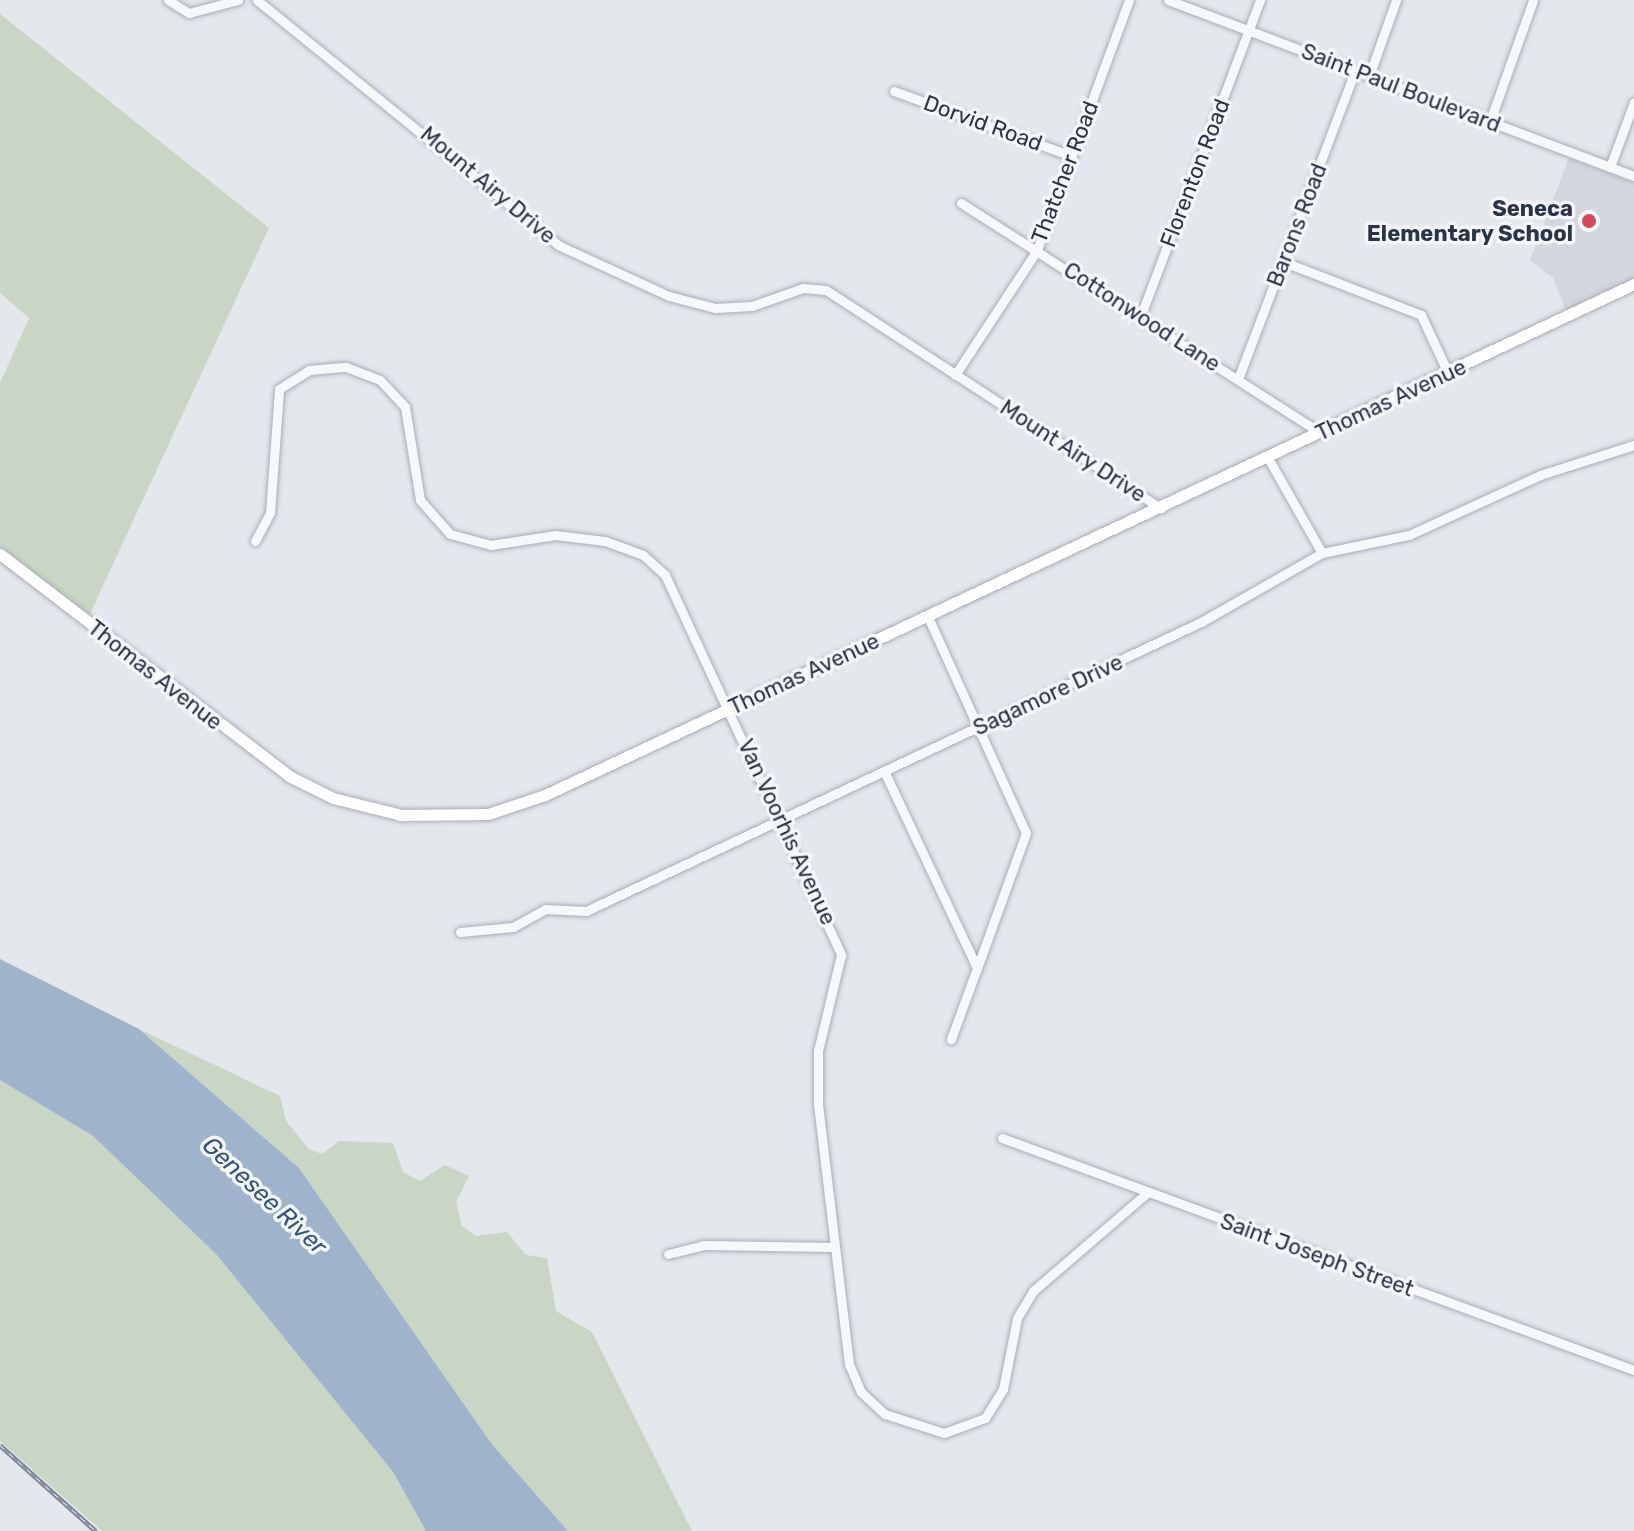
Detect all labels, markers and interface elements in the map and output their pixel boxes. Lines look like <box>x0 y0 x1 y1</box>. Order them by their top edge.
street label: Saint Paul Boulevard <box>1298 38 1504 138</box>
street label: Dorvid Road <box>920 89 1046 157</box>
street label: Florenton Road <box>1155 95 1235 251</box>
street label: Thatcher Road <box>1026 97 1104 247</box>
street label: Mount Airy Drive <box>415 120 561 250</box>
street label: Barons Road <box>1261 160 1333 290</box>
place label: Seneca Elementary School <box>1366 195 1573 246</box>
marker: Seneca Elementary School <box>1580 212 1598 230</box>
street label: Cottonwood Lane <box>1059 257 1225 377</box>
street label: Thomas Avenue <box>1311 353 1471 447</box>
street label: Mount Airy Drive <box>995 394 1151 508</box>
street label: Thomas Avenue <box>82 614 228 736</box>
street label: Thomas Avenue <box>724 627 884 721</box>
street label: Sagamore Drive <box>969 649 1127 741</box>
street label: Van Voorhis Avenue <box>732 734 842 930</box>
water label: Genesee River <box>196 1131 332 1261</box>
street label: Saint Joseph Street <box>1217 1208 1417 1302</box>

